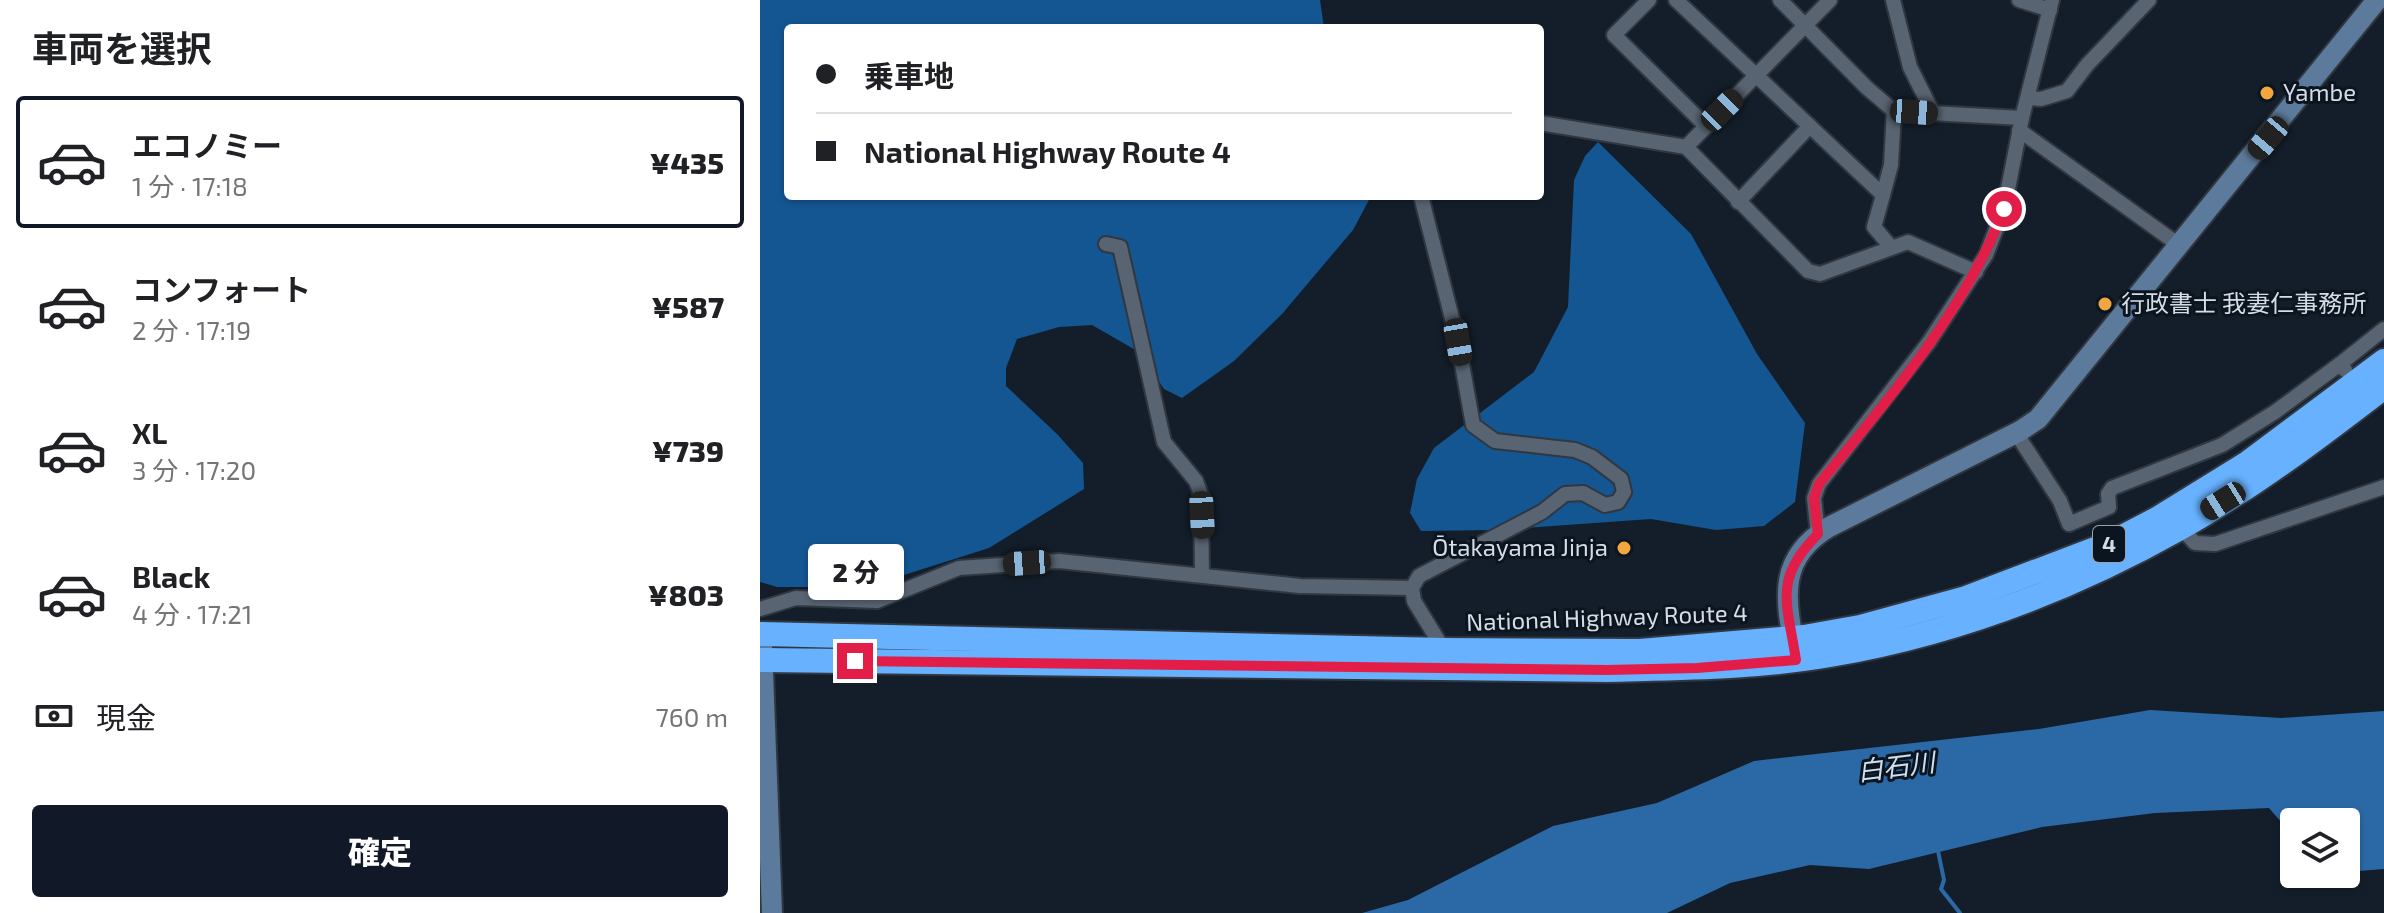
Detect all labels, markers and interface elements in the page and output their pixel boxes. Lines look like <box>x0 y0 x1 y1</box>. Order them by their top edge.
text: 車両を選択 <box>32 26 212 69</box>
text: 乗車地 <box>864 57 954 93</box>
place label: Yambe <box>2283 77 2356 106</box>
marker: Yambe <box>2258 84 2276 102</box>
car <box>1697 85 1747 135</box>
car <box>1889 98 1939 126</box>
car <box>2243 112 2293 164</box>
icon: car <box>36 126 108 198</box>
text: エコノミー <box>132 127 282 163</box>
text: National Highway Route 4 <box>864 133 1231 169</box>
text: ¥435 <box>650 144 724 180</box>
text: 1 分 · 17:18 <box>132 170 248 201</box>
route start <box>1986 191 2022 227</box>
icon: car <box>36 270 108 342</box>
text: コンフォート <box>132 271 311 307</box>
text: ¥587 <box>651 288 724 324</box>
place label: 行政書士 我妻仁事務所 <box>2121 288 2366 317</box>
marker: 行政書士 我妻仁事務所 <box>2096 295 2114 313</box>
text: 2 分 · 17:19 <box>132 314 251 345</box>
car <box>1442 316 1474 368</box>
icon: car <box>36 414 108 486</box>
text: XL <box>132 414 167 450</box>
text: ¥739 <box>652 432 724 468</box>
text: 3 分 · 17:20 <box>132 454 256 485</box>
car <box>2196 478 2250 524</box>
car <box>1189 490 1215 540</box>
road number: 4 <box>2093 526 2125 562</box>
place label: Ōtakayama Jinja <box>1432 532 1608 561</box>
marker: Ōtakayama Jinja <box>1615 539 1633 557</box>
callout: 2 分 <box>807 545 903 601</box>
car <box>1002 549 1052 577</box>
text: 2 分 <box>833 556 879 587</box>
icon: car <box>36 558 108 630</box>
text: Black <box>132 558 210 594</box>
text: ¥803 <box>648 576 724 612</box>
street label: National Highway Route 4 <box>1466 597 1748 636</box>
text: 4 分 · 17:21 <box>132 598 252 629</box>
route end <box>837 643 873 679</box>
icon: cash <box>32 694 76 738</box>
text: 現金 <box>96 699 156 735</box>
text: 760 m <box>656 701 728 732</box>
water label: 白石川 <box>1855 745 1939 786</box>
button: 確定 <box>32 805 728 897</box>
map controls <box>2280 808 2360 888</box>
button: layers <box>2280 808 2360 888</box>

